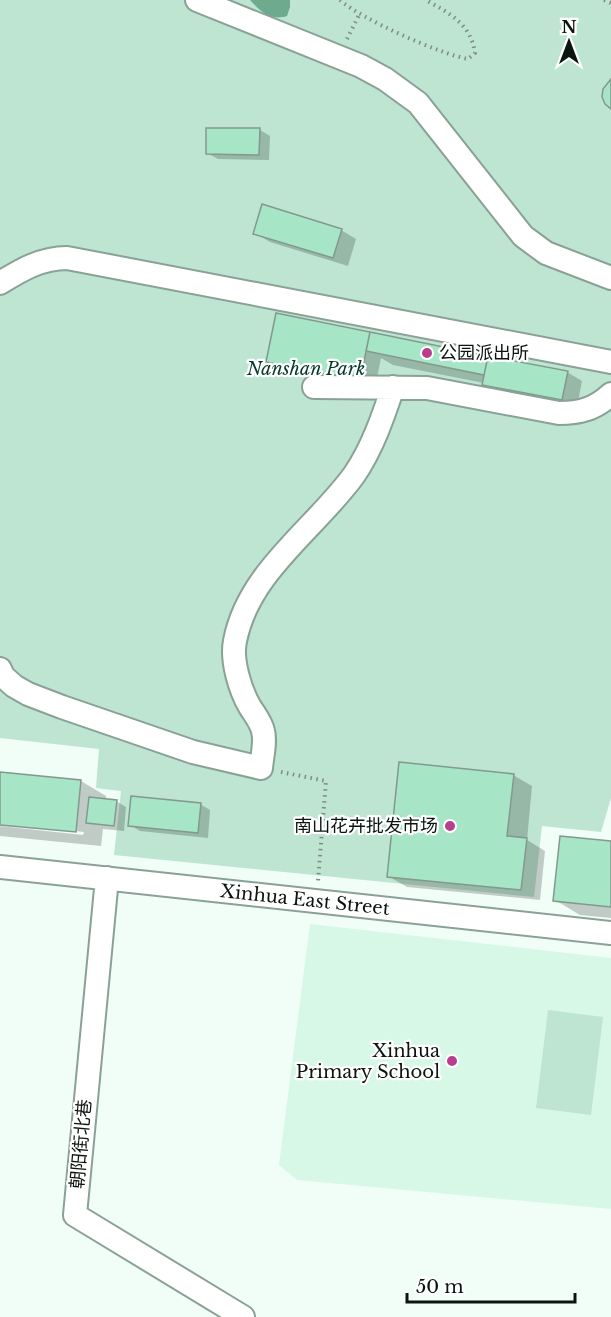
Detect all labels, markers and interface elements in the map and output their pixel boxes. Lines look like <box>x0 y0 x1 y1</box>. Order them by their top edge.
north arrow <box>539 12 599 72</box>
text: N <box>561 17 577 37</box>
place label: 公园派出所 <box>439 342 529 364</box>
marker: 公园派出所 <box>420 346 434 360</box>
park label: Nanshan Park <box>246 358 365 380</box>
place label: 南山花卉批发市场 <box>294 815 438 837</box>
marker: 南山花卉批发市场 <box>443 819 457 833</box>
street label: Xinhua East Street <box>219 880 391 920</box>
place label: Xinhua Primary School <box>296 1040 440 1083</box>
marker: Xinhua Primary School <box>445 1054 459 1068</box>
street label: 朝阳街北巷 <box>66 1098 96 1190</box>
scale bar <box>407 1266 575 1304</box>
text: 50 m <box>416 1276 464 1298</box>

